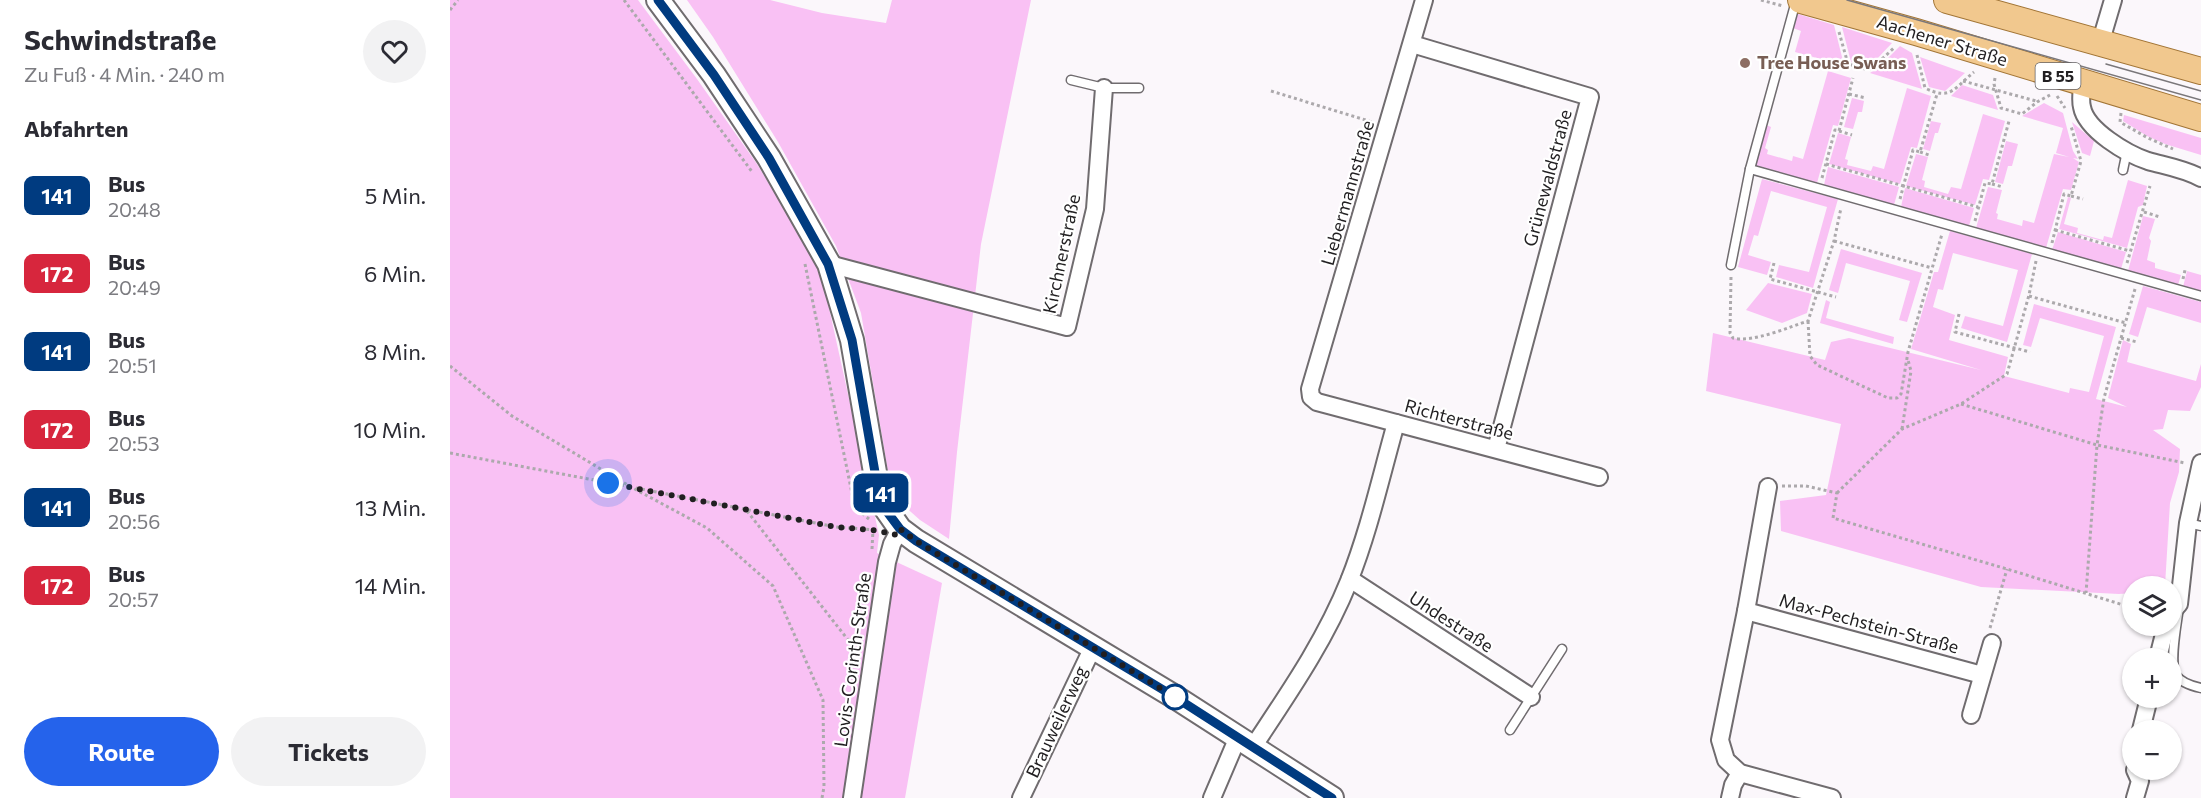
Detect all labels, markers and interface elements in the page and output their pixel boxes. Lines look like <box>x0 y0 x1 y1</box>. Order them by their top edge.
street label: Aachener Straße <box>1874 10 2010 70</box>
button: heart <box>363 20 426 83</box>
text: Schwindstraße <box>24 22 216 56</box>
place label: Tree House Swans <box>1757 51 1906 73</box>
marker: Tree House Swans <box>1738 56 1752 70</box>
text: Zu Fuß · 4 Min. · 240 m <box>24 62 225 86</box>
road number: B 55 <box>2036 63 2080 89</box>
street label: Grünewaldstraße <box>1518 107 1576 249</box>
text: Abfahrten <box>24 115 128 142</box>
street label: Liebermannstraße <box>1316 118 1378 268</box>
text: Bus <box>108 170 145 197</box>
text: 5 Min. <box>365 182 426 209</box>
text: 141 <box>41 183 73 208</box>
street label: Kirchnerstraße <box>1038 192 1084 316</box>
text: 20:48 <box>108 197 161 221</box>
text: Bus <box>108 248 145 275</box>
text: 6 Min. <box>364 260 426 287</box>
text: 172 <box>41 261 74 286</box>
text: 20:49 <box>108 275 161 299</box>
text: Bus <box>108 326 145 353</box>
text: 8 Min. <box>364 338 426 365</box>
text: 141 <box>41 339 73 364</box>
text: 20:51 <box>108 353 157 377</box>
street label: Richterstraße <box>1402 394 1516 444</box>
text: Bus <box>108 404 145 431</box>
text: 10 Min. <box>354 416 426 443</box>
text: 172 <box>41 417 74 442</box>
text: 20:53 <box>108 431 160 455</box>
your location <box>593 468 623 498</box>
line badge: 141 <box>846 474 916 512</box>
text: 141 <box>865 481 897 506</box>
text: Bus <box>108 482 145 509</box>
text: 13 Min. <box>355 494 426 521</box>
text: 141 <box>41 495 73 520</box>
text: 20:56 <box>108 509 160 533</box>
text: Bus <box>108 560 145 587</box>
street label: Lovis-Corinth-Straße <box>829 571 875 748</box>
text: 14 Min. <box>355 572 426 599</box>
text: 172 <box>41 573 74 598</box>
map controls <box>2122 576 2182 780</box>
button: layers <box>2122 576 2182 636</box>
street label: Uhdestraße <box>1405 586 1498 656</box>
text: 20:57 <box>108 587 159 611</box>
street label: Max-Pechstein-Straße <box>1777 588 1961 658</box>
button: + <box>2122 648 2182 708</box>
street label: Brauweilerweg <box>1021 662 1092 781</box>
unlabelled marker <box>1162 684 1188 710</box>
button: Route <box>24 717 219 786</box>
button: Tickets <box>231 717 426 786</box>
button: − <box>2122 720 2182 780</box>

